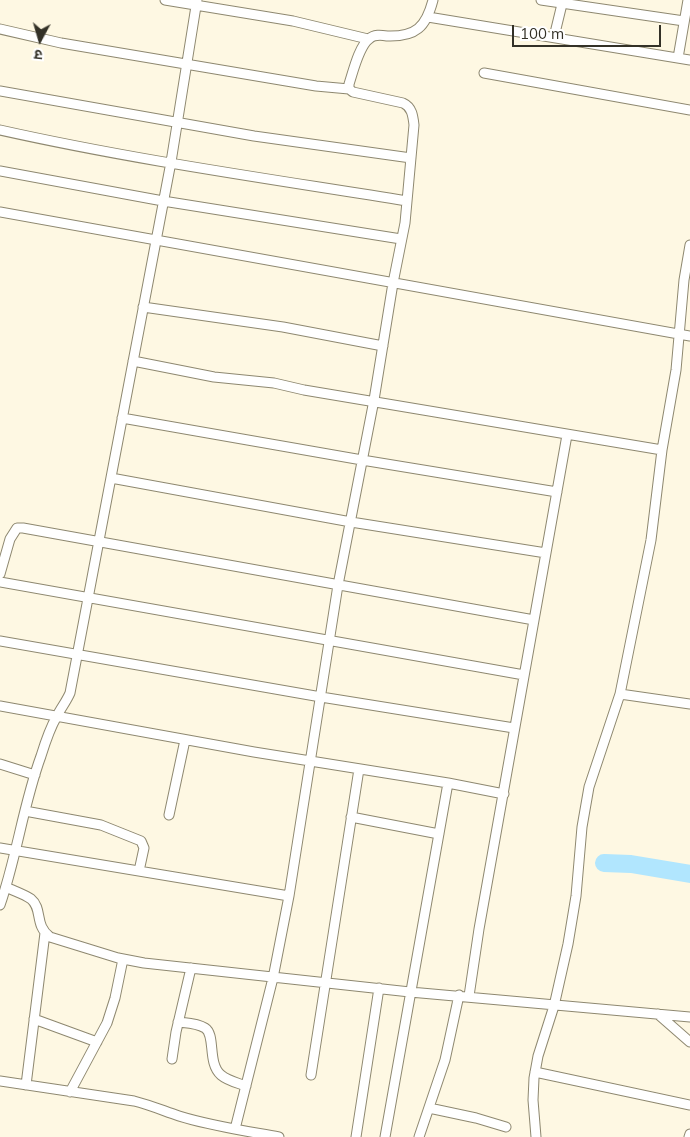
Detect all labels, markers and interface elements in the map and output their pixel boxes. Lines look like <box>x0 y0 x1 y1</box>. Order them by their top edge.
north arrow <box>15 15 65 65</box>
scale bar <box>515 15 664 47</box>
text: 100 m <box>520 24 564 43</box>
text: उ <box>33 46 43 64</box>

